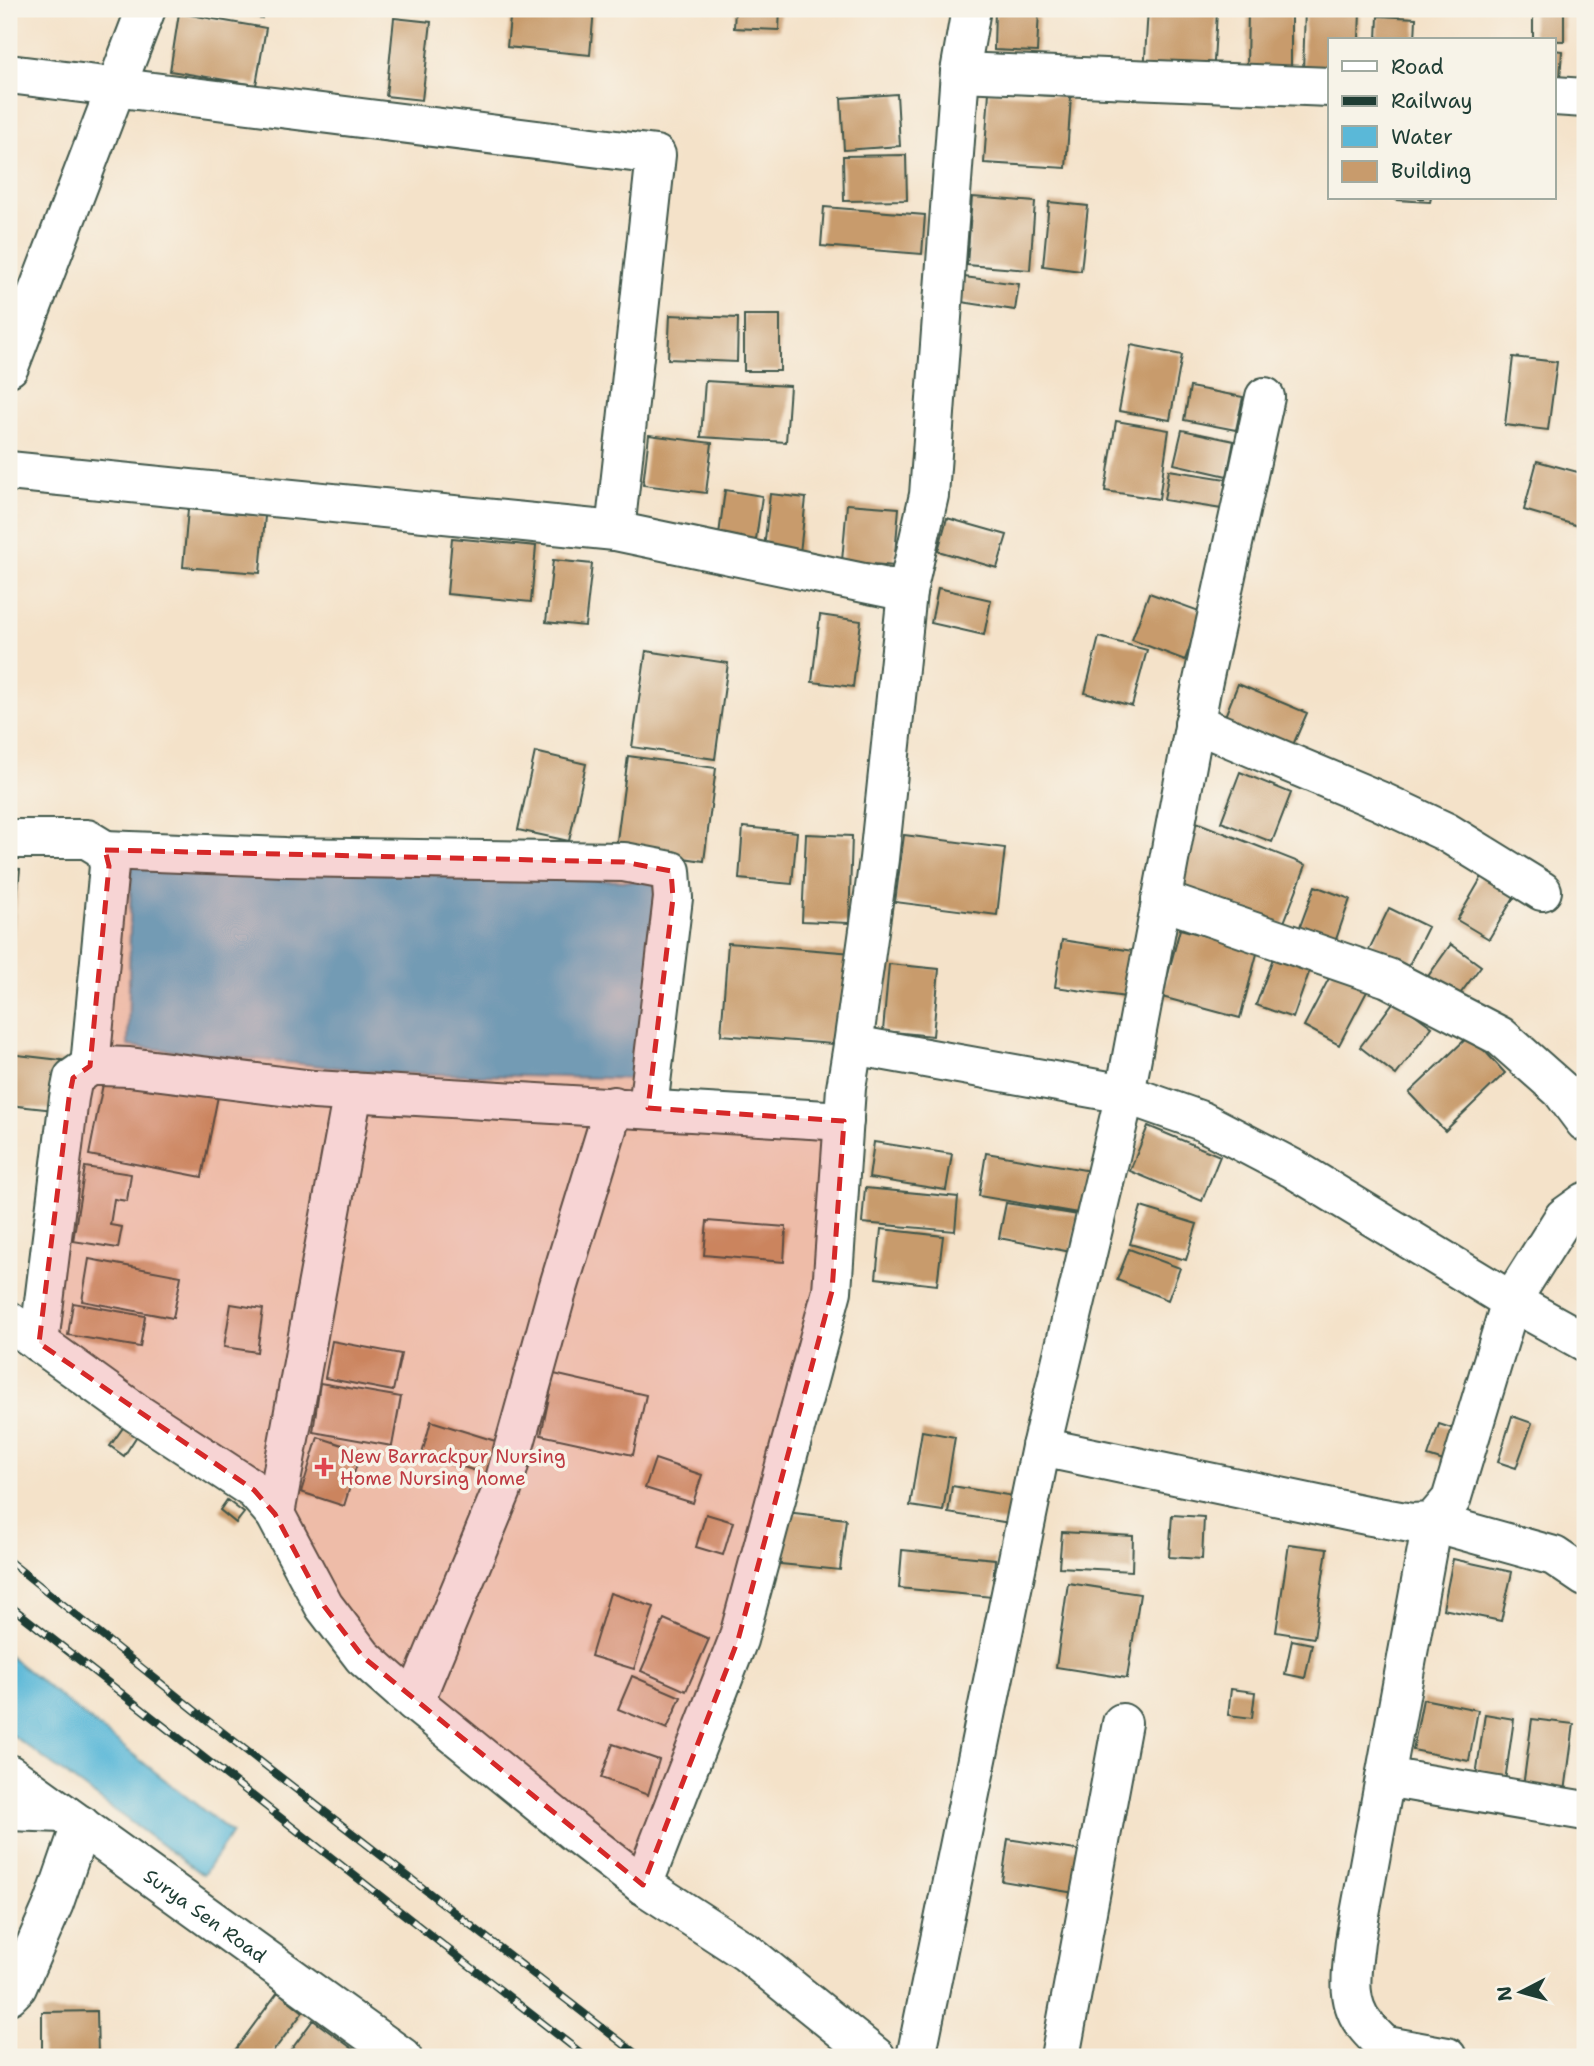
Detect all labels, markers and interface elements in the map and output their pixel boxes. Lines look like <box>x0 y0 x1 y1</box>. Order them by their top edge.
legend <box>1328 38 1556 200</box>
text: Road <box>1391 53 1444 81</box>
text: Railway <box>1391 87 1473 115</box>
text: Water <box>1391 123 1453 151</box>
text: Building <box>1391 157 1471 185</box>
place label: New Barrackpur Nursing Home Nursing home <box>340 1444 566 1491</box>
marker: New Barrackpur Nursing Home Nursing home <box>314 1457 334 1477</box>
street label: Surya Sen Road <box>139 1863 272 1968</box>
north arrow <box>1486 1958 1556 2028</box>
text: N <box>1491 1985 1518 2003</box>

